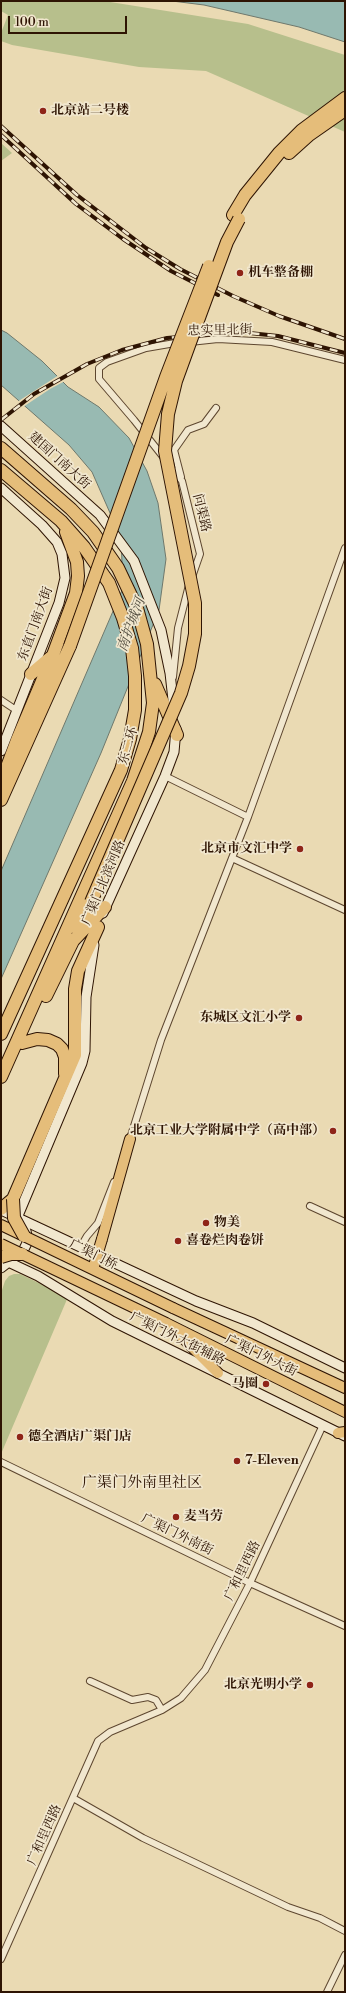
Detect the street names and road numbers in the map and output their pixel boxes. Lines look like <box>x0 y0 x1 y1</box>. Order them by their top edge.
street label: 忠实里北街 <box>187 323 253 339</box>
street label: 建国门南大街 <box>25 429 93 493</box>
street label: 问渠路 <box>189 492 213 534</box>
street label: 东直门南大街 <box>15 585 57 663</box>
street label: 东二环 <box>116 725 142 767</box>
street label: 广渠门北滨河路 <box>79 838 129 928</box>
street label: 广渠门桥 <box>66 1237 120 1273</box>
street label: 广渠门外大街辅路 <box>127 1309 227 1369</box>
street label: 广渠门外大街 <box>223 1332 299 1380</box>
street label: 广渠门外南街 <box>139 1511 215 1559</box>
street label: 广和里西路 <box>222 1538 264 1604</box>
street label: 广和里西路 <box>25 1802 65 1868</box>

